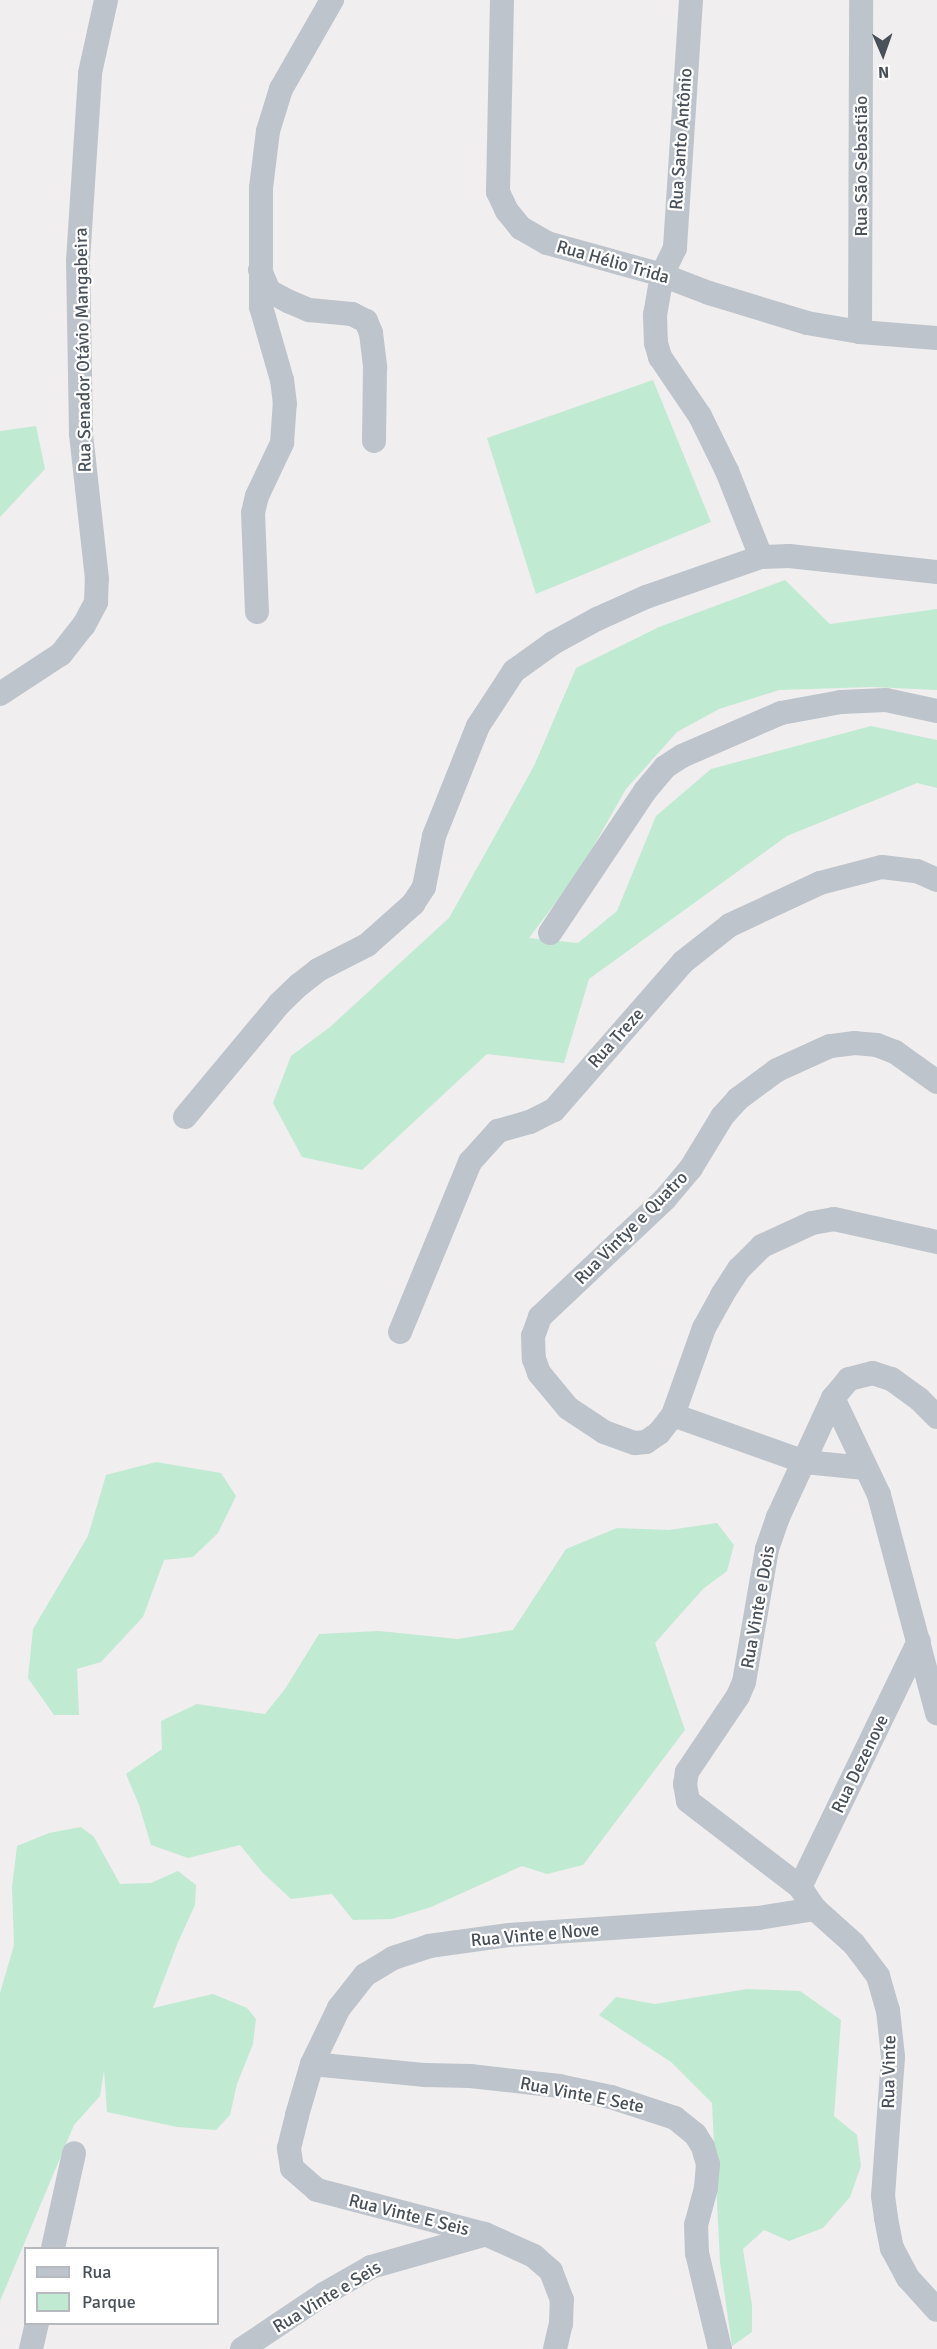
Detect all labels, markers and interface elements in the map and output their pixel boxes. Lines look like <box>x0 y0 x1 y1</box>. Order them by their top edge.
north arrow <box>853 24 913 84</box>
text: N <box>878 62 890 82</box>
street label: Rua Santo Antônio <box>665 67 697 211</box>
street label: Rua São Sebastião <box>850 96 872 236</box>
street label: Rua Senador Otávio Mangabeira <box>70 227 96 473</box>
street label: Rua Hélio Trida <box>554 236 672 288</box>
street label: Rua Treze <box>583 1003 649 1073</box>
street label: Rua Vintye e Quatro <box>570 1167 692 1289</box>
street label: Rua Vinte e Dois <box>737 1544 779 1670</box>
street label: Rua Dezenove <box>827 1711 893 1817</box>
street label: Rua Vinte e Nove <box>470 1919 600 1951</box>
street label: Rua Vinte <box>878 2035 900 2109</box>
street label: Rua Vinte E Sete <box>518 2072 646 2118</box>
street label: Rua Vinte E Seis <box>347 2190 471 2240</box>
legend <box>24 2247 219 2325</box>
street label: Rua Vinte e Seis <box>269 2256 385 2338</box>
text: Rua <box>82 2261 111 2283</box>
text: Parque <box>82 2291 136 2313</box>

